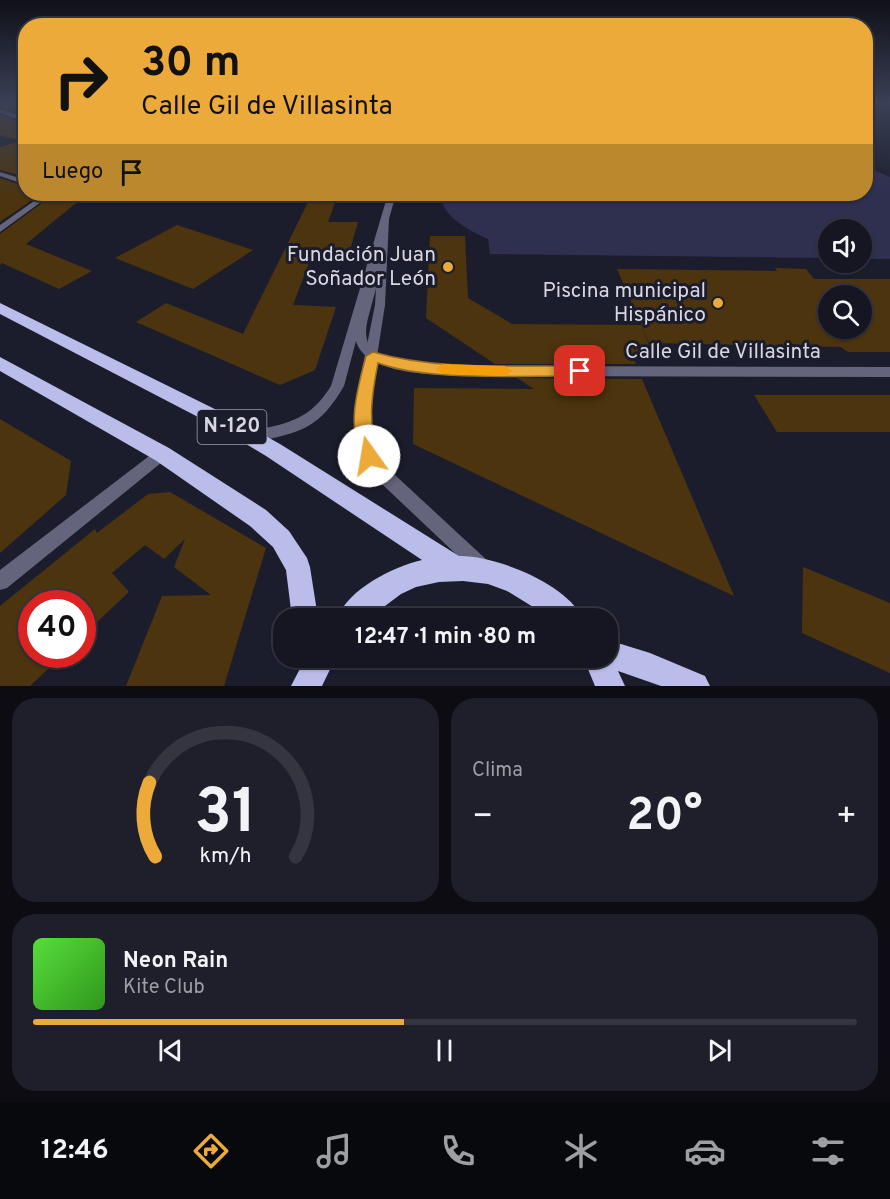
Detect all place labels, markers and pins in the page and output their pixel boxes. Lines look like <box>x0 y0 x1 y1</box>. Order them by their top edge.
place label: Fundación Juan Soñador León <box>287 242 436 293</box>
marker: Fundación Juan Soñador León <box>441 260 455 274</box>
place label: Piscina municipal Hispánico <box>543 278 706 329</box>
marker: Piscina municipal Hispánico <box>711 296 725 310</box>
pin <box>554 345 605 396</box>

